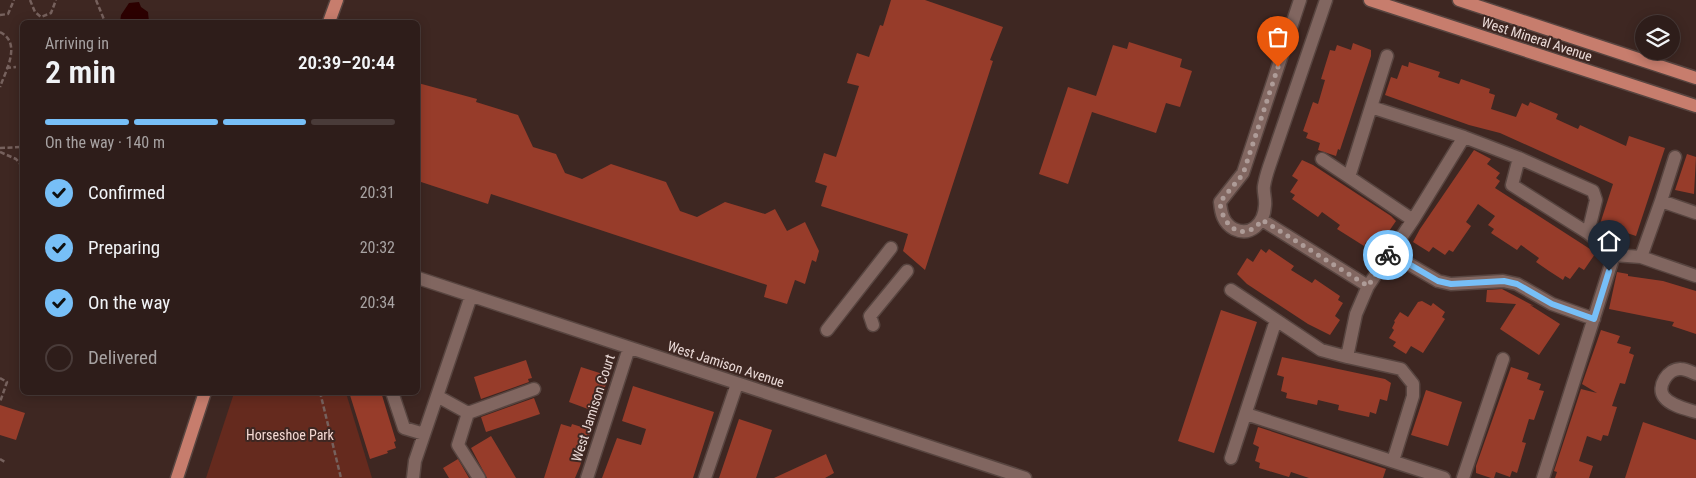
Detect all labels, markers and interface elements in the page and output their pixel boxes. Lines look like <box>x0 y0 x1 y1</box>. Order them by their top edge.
street label: West Mineral Avenue <box>1480 14 1595 65</box>
map controls <box>1635 15 1680 60</box>
button: layers <box>1635 15 1680 60</box>
pin <box>1257 16 1299 67</box>
icon: bag <box>1264 23 1292 51</box>
text: Arriving in <box>45 34 109 53</box>
text: 20:39–20:44 <box>298 51 395 74</box>
text: 2 min <box>45 53 116 91</box>
text: On the way · 140 m <box>45 133 165 152</box>
icon: check <box>45 179 73 207</box>
text: Confirmed <box>88 181 165 204</box>
text: 20:31 <box>360 183 395 202</box>
pin <box>1588 220 1630 271</box>
icon: home <box>1595 227 1623 255</box>
courier <box>1363 230 1413 280</box>
icon: check <box>45 234 73 262</box>
text: Preparing <box>88 236 160 259</box>
text: 20:32 <box>360 238 395 257</box>
icon: bike <box>1374 241 1402 269</box>
icon: check <box>45 289 73 317</box>
text: On the way <box>88 291 170 314</box>
text: 20:34 <box>360 293 395 312</box>
street label: West Jamison Avenue <box>666 338 787 391</box>
text: Delivered <box>88 346 157 369</box>
street label: West Jamison Court <box>568 352 618 464</box>
park label: Horseshoe Park <box>246 427 335 443</box>

